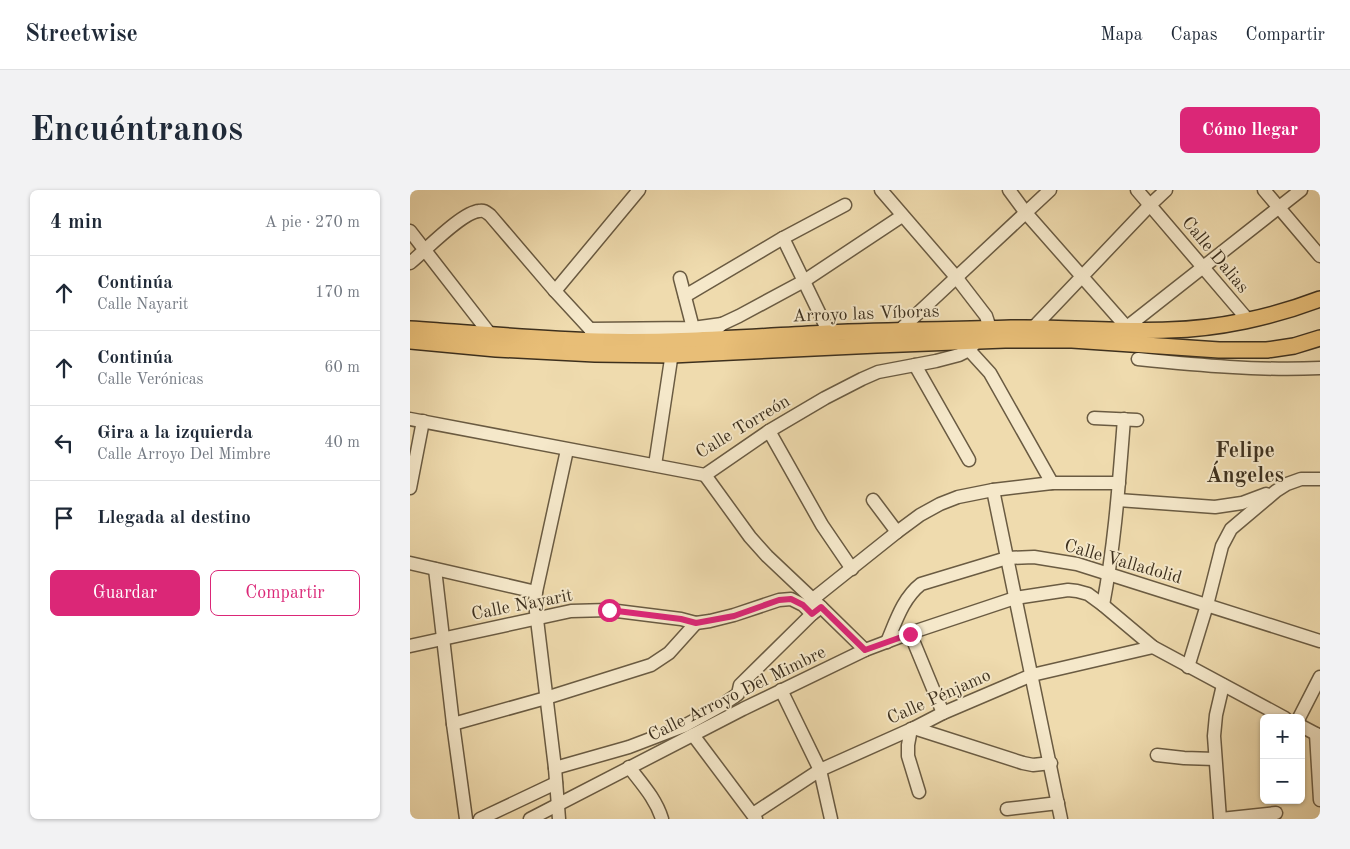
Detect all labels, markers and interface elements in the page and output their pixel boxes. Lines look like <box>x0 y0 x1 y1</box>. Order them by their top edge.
text: Streetwise <box>25 23 138 47</box>
text: Mapa <box>1100 26 1143 44</box>
text: Capas <box>1171 26 1218 44</box>
text: Compartir <box>1246 26 1325 44</box>
button: Cómo llegar <box>1180 107 1320 153</box>
text: Encuéntranos <box>30 113 243 148</box>
text: 4 min <box>50 212 103 233</box>
street label: Calle Dalias <box>1178 213 1252 297</box>
text: A pie · 270 m <box>265 215 360 231</box>
text: Continúa <box>97 274 173 293</box>
icon: ahead <box>50 279 78 307</box>
text: 170 m <box>315 285 360 301</box>
text: Calle Nayarit <box>97 297 188 313</box>
street label: Arroyo las Víboras <box>792 302 940 326</box>
text: Continúa <box>97 349 173 368</box>
icon: ahead <box>50 354 78 382</box>
text: 60 m <box>324 360 360 376</box>
text: Calle Verónicas <box>97 372 204 388</box>
street label: Calle Torreón <box>693 392 793 462</box>
text: Gira a la izquierda <box>97 424 253 443</box>
icon: left <box>50 429 78 457</box>
text: 40 m <box>324 435 360 451</box>
district label: Felipe Ángeles <box>1206 440 1284 487</box>
text: Calle Arroyo Del Mimbre <box>97 447 271 463</box>
icon: arrive <box>50 504 78 532</box>
text: Llegada al destino <box>97 509 251 528</box>
street label: Calle Valladolid <box>1062 537 1184 587</box>
button: Guardar <box>50 570 200 616</box>
button: Compartir <box>210 570 360 616</box>
street label: Calle Nayarit <box>470 586 574 624</box>
route start <box>598 599 621 622</box>
route end <box>899 623 922 646</box>
street label: Calle Arroyo Del Mimbre <box>645 643 829 745</box>
street label: Calle Pénjamo <box>885 666 994 728</box>
map controls <box>1260 714 1305 804</box>
button: + <box>1260 714 1305 759</box>
button: − <box>1260 759 1305 804</box>

